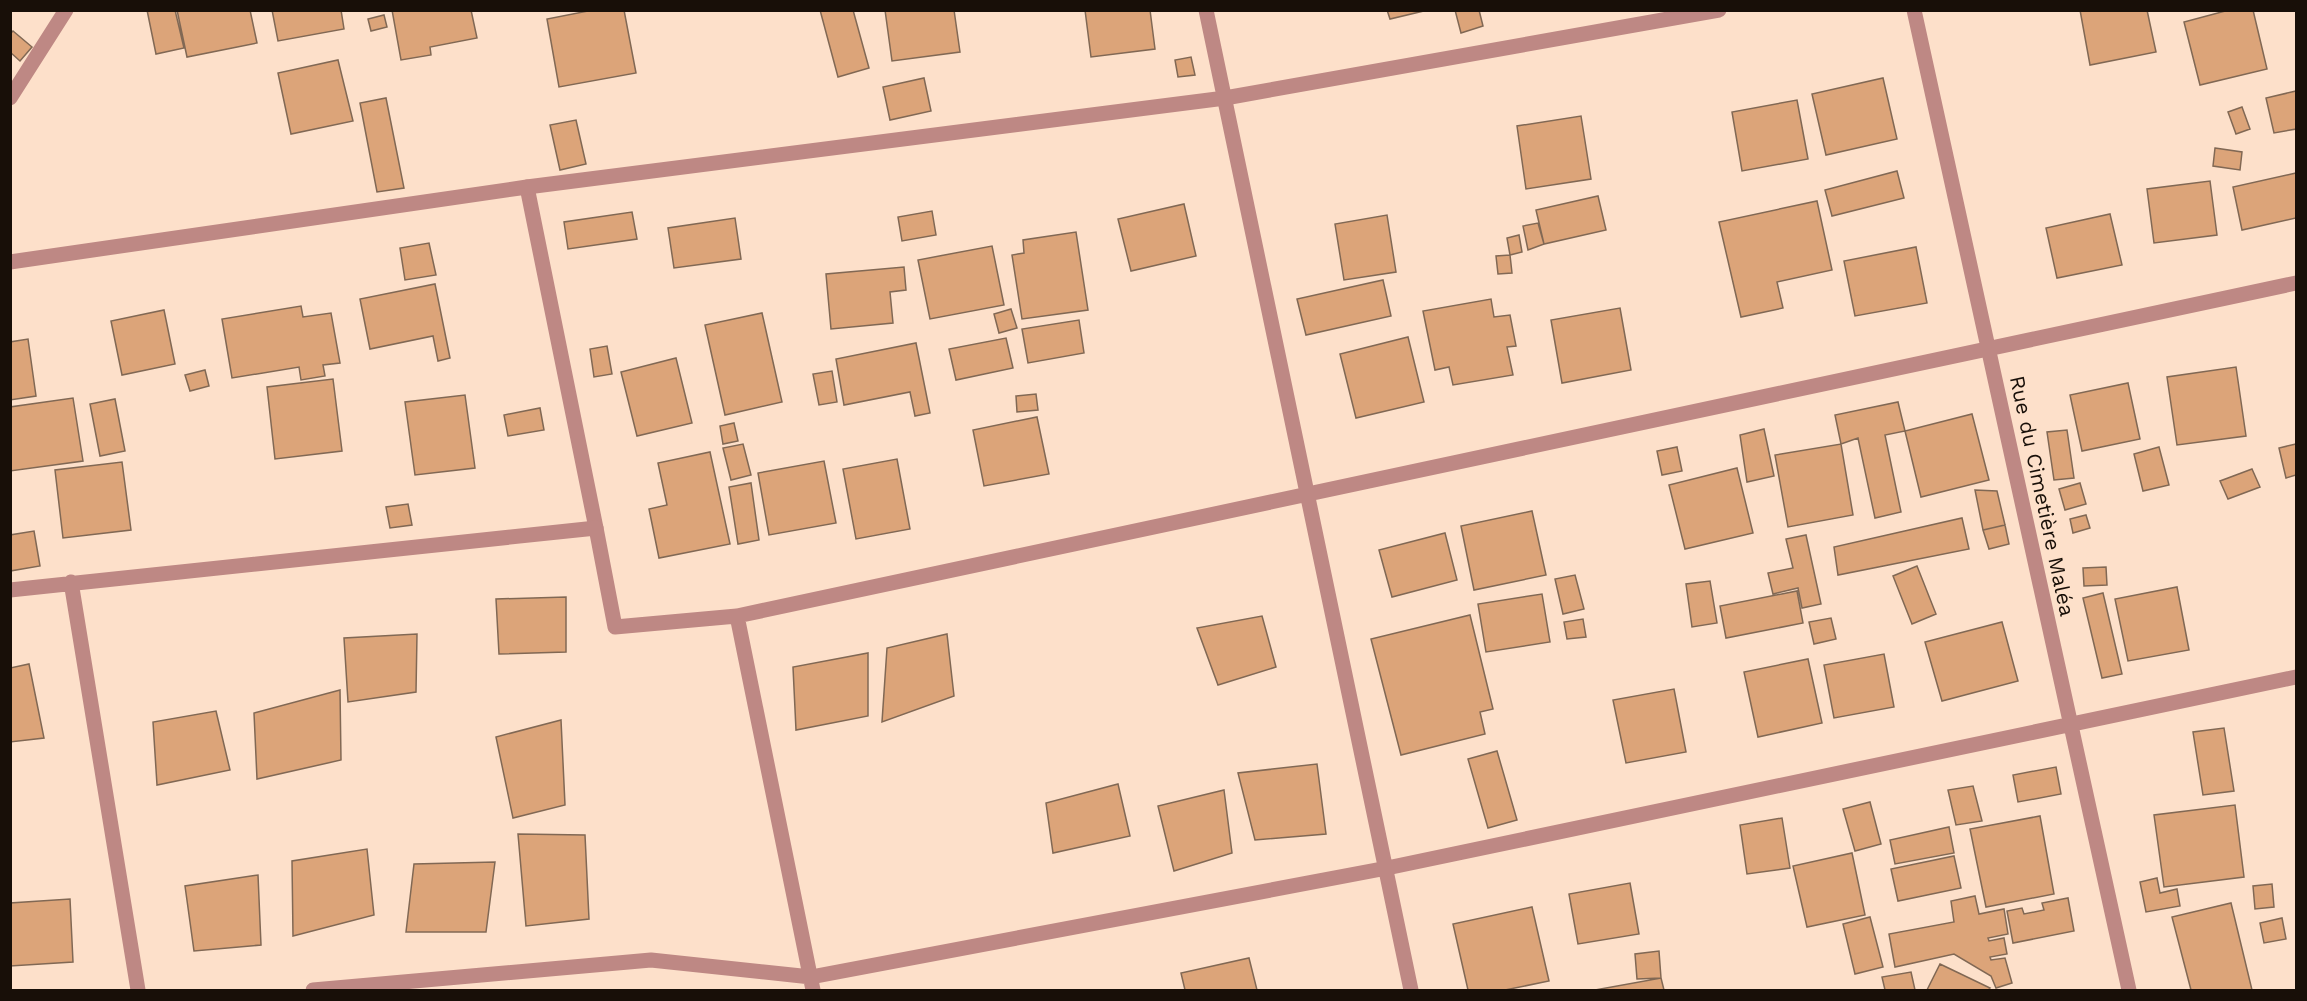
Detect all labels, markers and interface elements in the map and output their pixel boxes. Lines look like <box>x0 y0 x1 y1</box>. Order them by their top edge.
street label: Rue du Cimetière Maléa <box>2005 373 2080 619</box>

